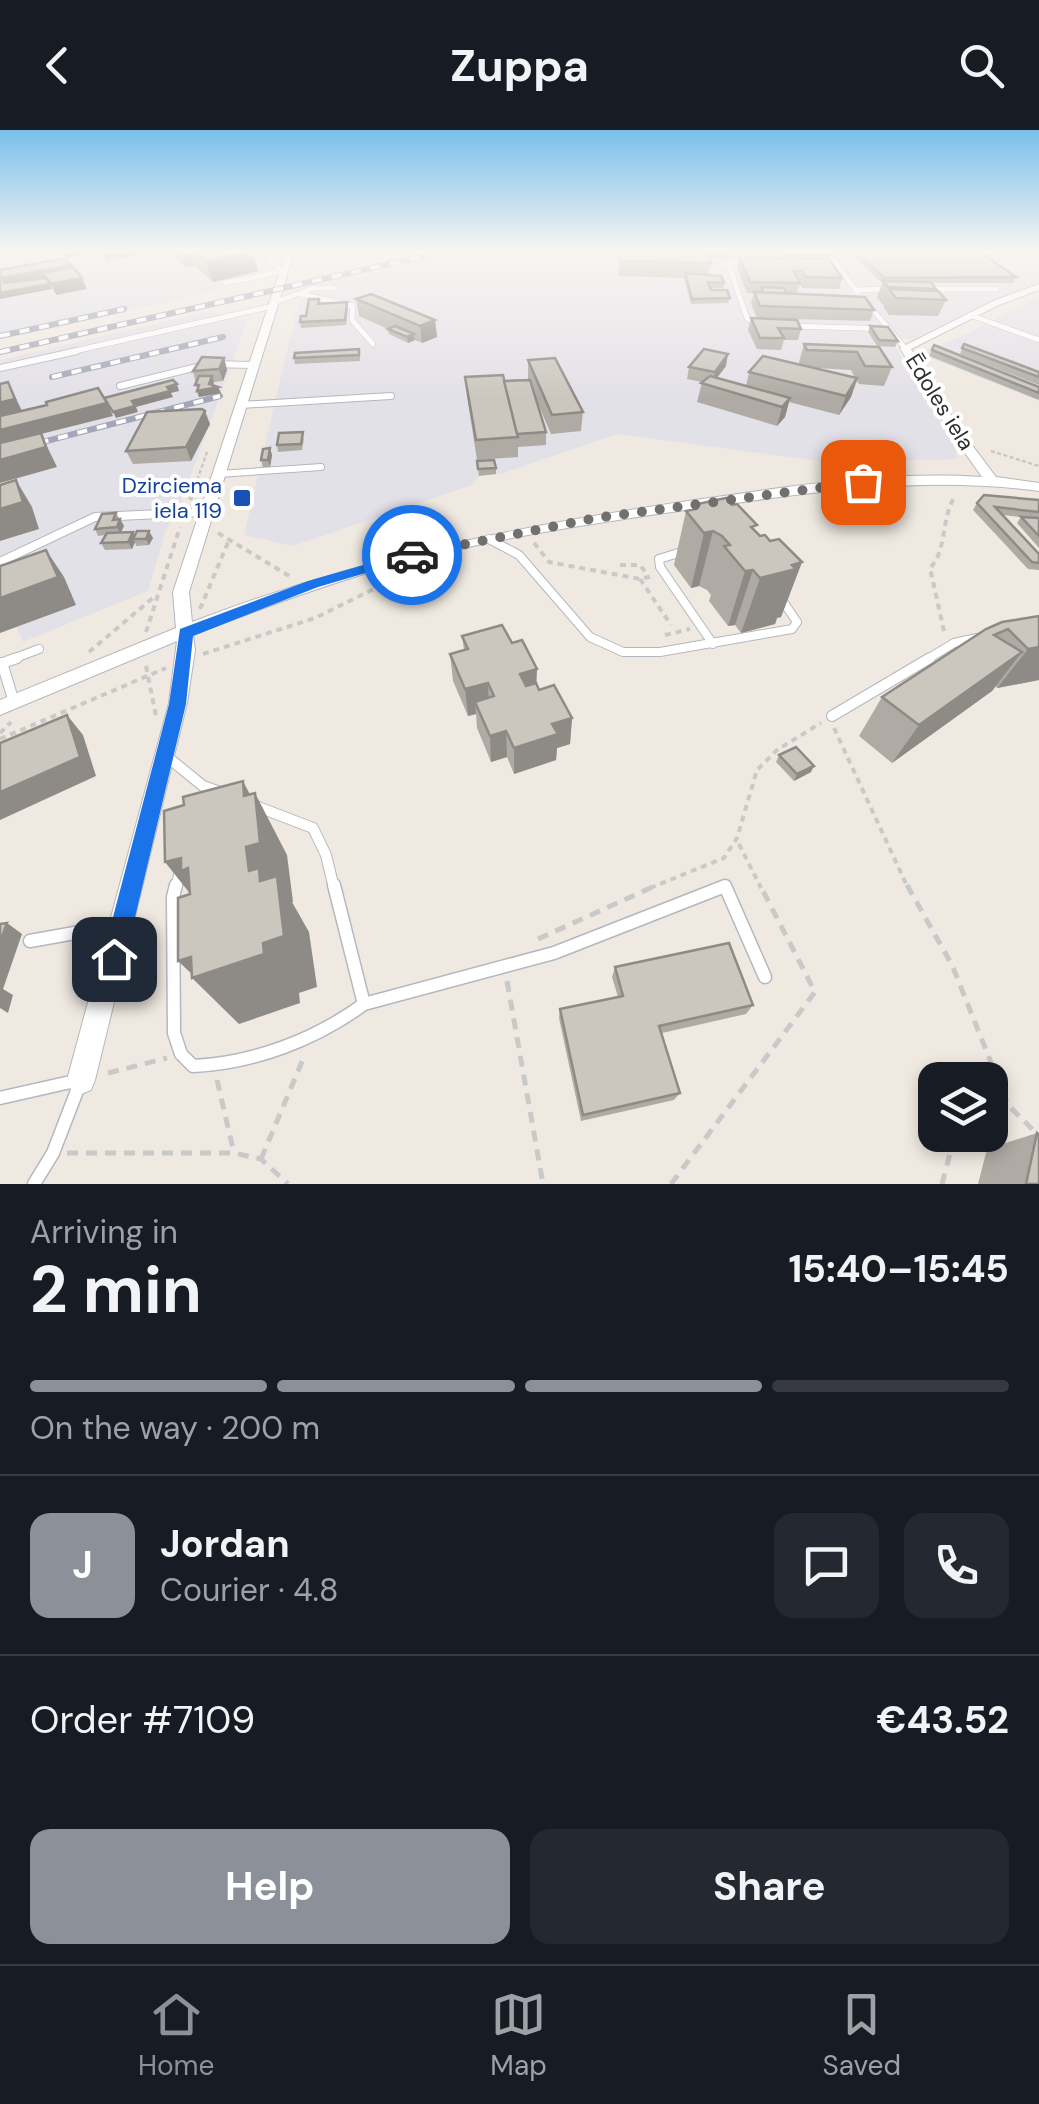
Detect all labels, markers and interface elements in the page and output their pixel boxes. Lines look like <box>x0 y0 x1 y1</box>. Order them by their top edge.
text: Zuppa <box>450 36 589 95</box>
icon: back <box>30 38 85 93</box>
icon: search <box>954 38 1009 93</box>
street label: Ēdoles iela <box>899 348 981 456</box>
pin <box>821 440 906 525</box>
icon: bag <box>836 455 891 510</box>
place label: Dzirciema iela 119 <box>122 471 222 525</box>
marker: Dzirciema iela 119 <box>231 487 253 509</box>
courier <box>362 505 462 605</box>
icon: car <box>385 528 440 583</box>
pin <box>72 917 157 1002</box>
icon: home <box>87 932 142 987</box>
map controls <box>918 1062 1008 1152</box>
button: layers <box>918 1062 1008 1152</box>
text: Arriving in <box>30 1211 178 1253</box>
text: 15:40–15:45 <box>789 1244 1009 1294</box>
text: 2 min <box>30 1248 202 1332</box>
text: On the way · 200 m <box>30 1407 320 1449</box>
button: chat <box>774 1513 879 1618</box>
button: phone <box>904 1513 1009 1618</box>
text: Jordan <box>160 1519 290 1569</box>
text: J <box>72 1540 93 1590</box>
text: Courier · 4.8 <box>160 1569 338 1611</box>
text: Order #7109 <box>30 1695 255 1745</box>
text: €43.52 <box>876 1695 1009 1745</box>
button: Help <box>30 1829 510 1944</box>
button: Share <box>530 1829 1009 1944</box>
tab: Home <box>138 1987 214 2084</box>
tab: Map <box>490 1987 547 2084</box>
tab: Saved <box>823 1987 901 2084</box>

